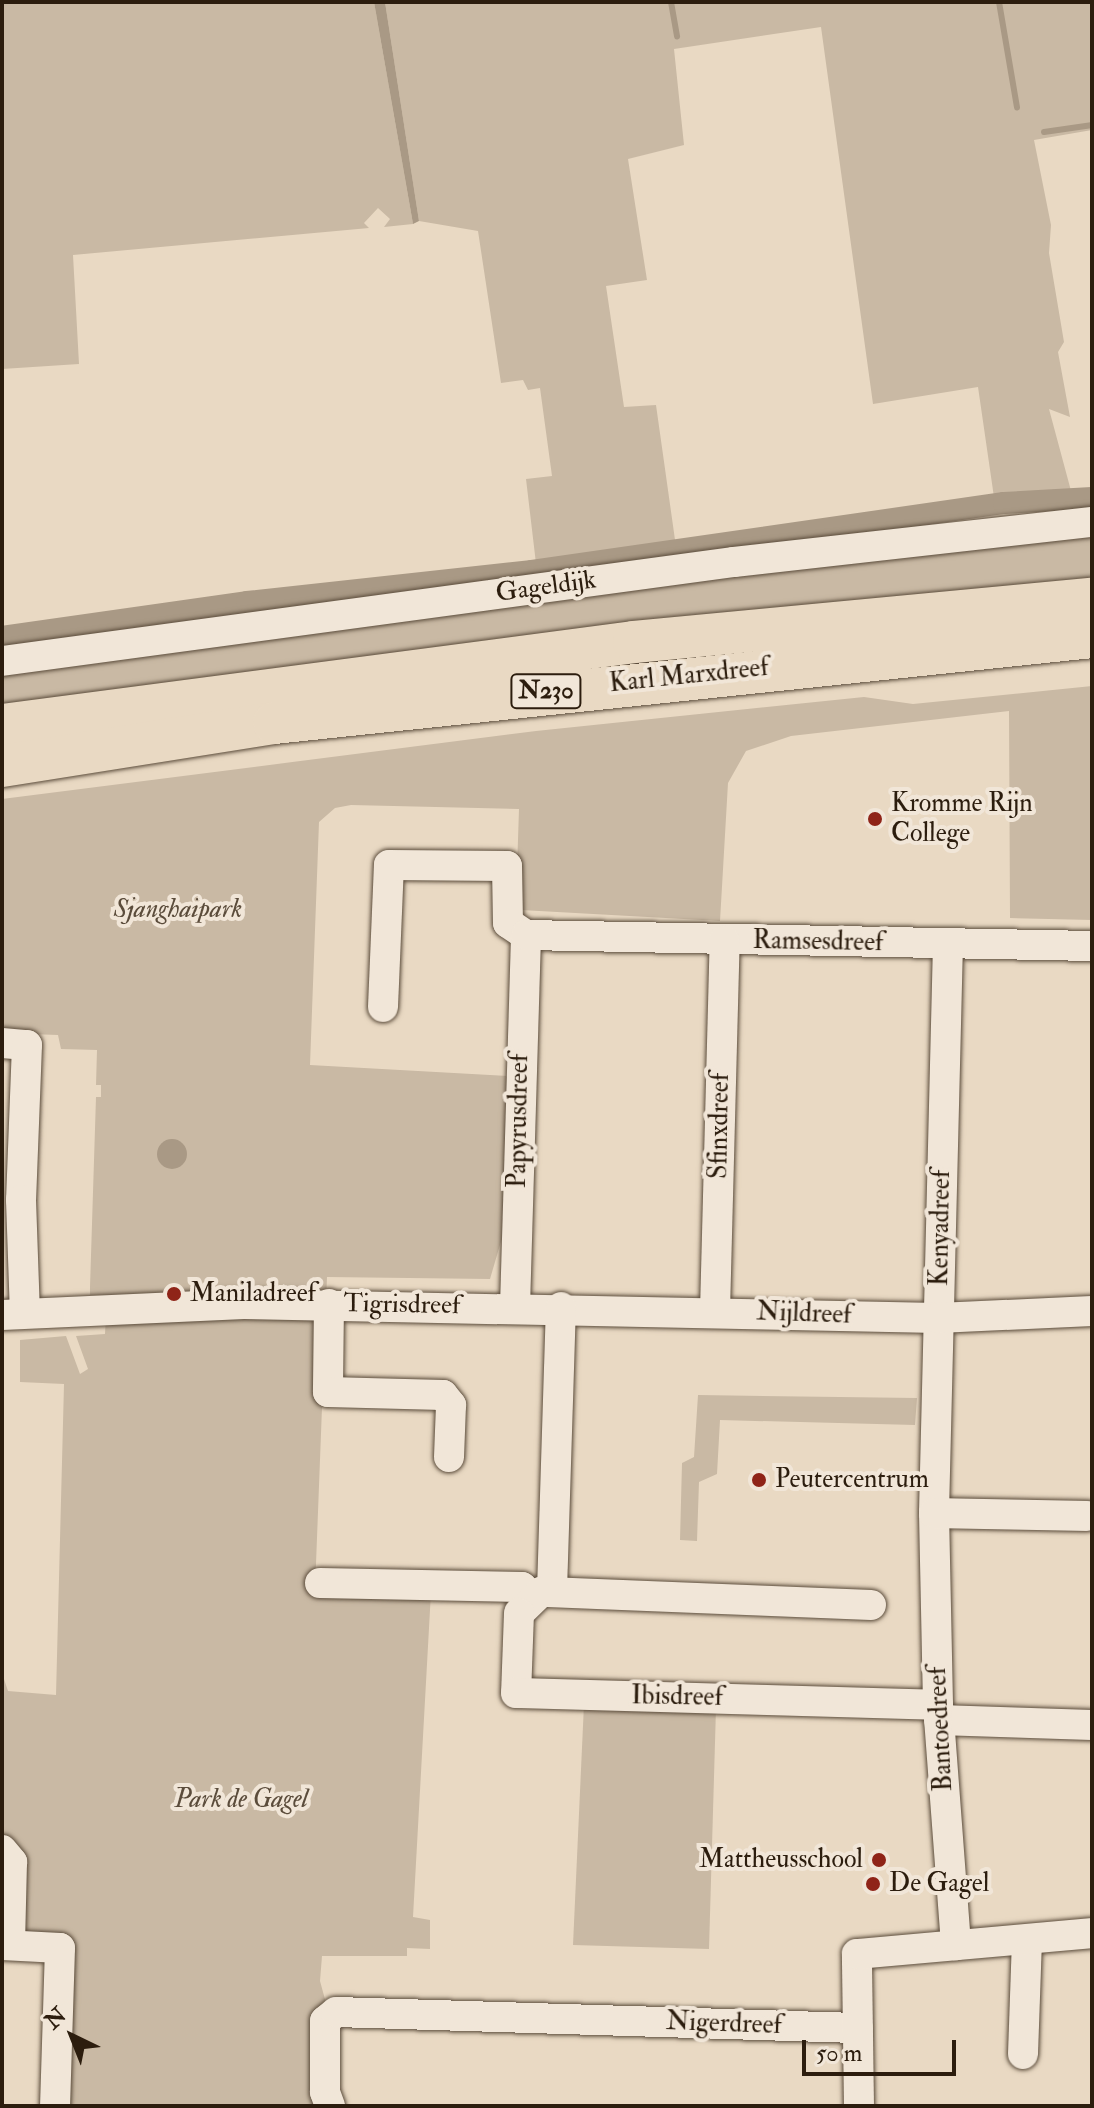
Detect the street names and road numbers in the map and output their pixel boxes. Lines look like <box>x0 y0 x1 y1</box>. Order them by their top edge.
street label: Gageldijk <box>494 565 598 609</box>
street label: Karl Marxdreef <box>608 652 770 700</box>
road number: N230 <box>510 671 582 711</box>
street label: Ramsesdreef <box>752 925 884 959</box>
street label: Papyrusdreef <box>502 1054 536 1188</box>
street label: Sfinxdreef <box>703 1073 737 1179</box>
street label: Kenyadreef <box>924 1170 958 1286</box>
street label: Tigrisdreef <box>343 1288 461 1322</box>
street label: Nijldreef <box>756 1297 852 1331</box>
street label: Bantoedreef <box>922 1666 960 1792</box>
street label: Ibisdreef <box>631 1681 723 1713</box>
street label: Nigerdreef <box>666 2006 782 2042</box>

